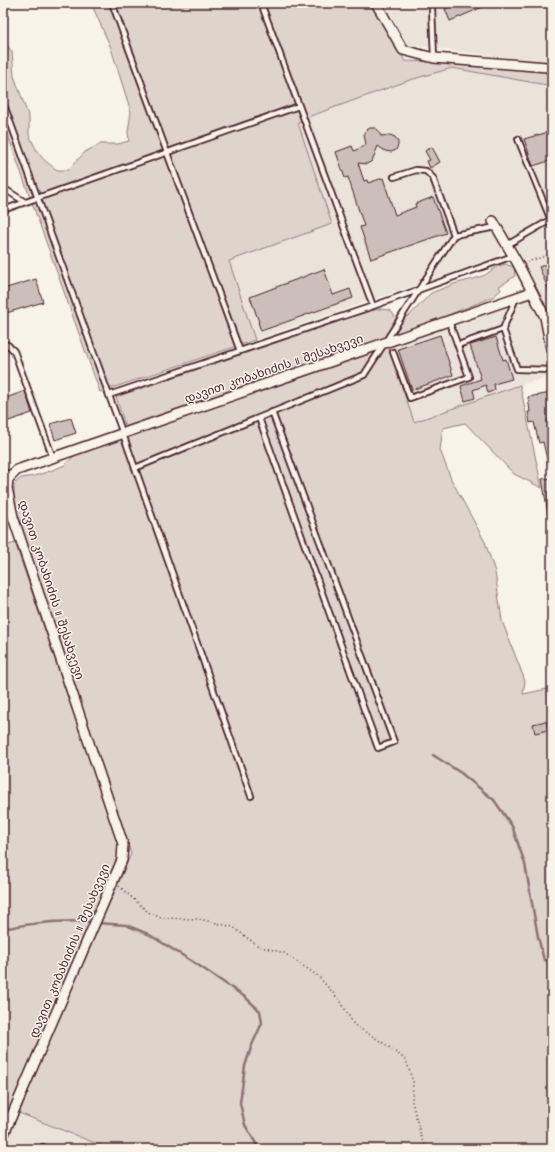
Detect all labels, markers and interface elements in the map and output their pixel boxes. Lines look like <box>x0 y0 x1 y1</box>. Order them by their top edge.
street label: დავით კობახიძის II შესახვევი <box>182 330 366 408</box>
street label: დავით კობახიძის II შესახვევი <box>14 498 88 682</box>
street label: დავით კობახიძის II შესახვევი <box>25 861 115 1041</box>

